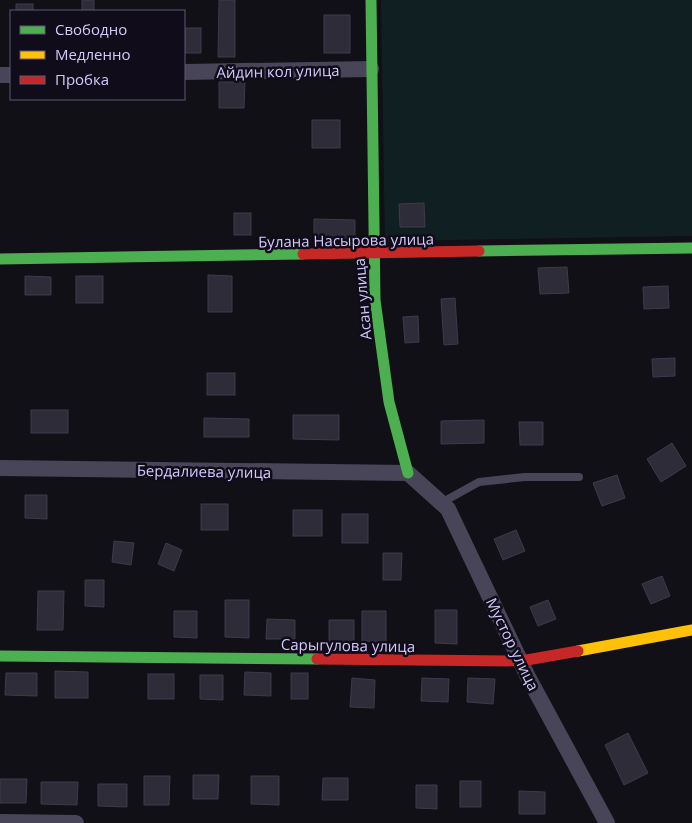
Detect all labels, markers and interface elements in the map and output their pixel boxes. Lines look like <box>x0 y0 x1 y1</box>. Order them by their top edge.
legend <box>10 10 185 100</box>
text: Свободно <box>55 19 127 39</box>
text: Медленно <box>55 44 131 64</box>
street label: Айдин кол улица <box>216 60 340 82</box>
text: Пробка <box>55 69 109 89</box>
street label: Булана Насырова улица <box>258 228 434 252</box>
street label: Асан улица <box>348 257 376 341</box>
street label: Бердалиева улица <box>137 460 271 482</box>
street label: Мустор улица <box>482 594 544 694</box>
street label: Сарыгулова улица <box>281 634 415 656</box>

